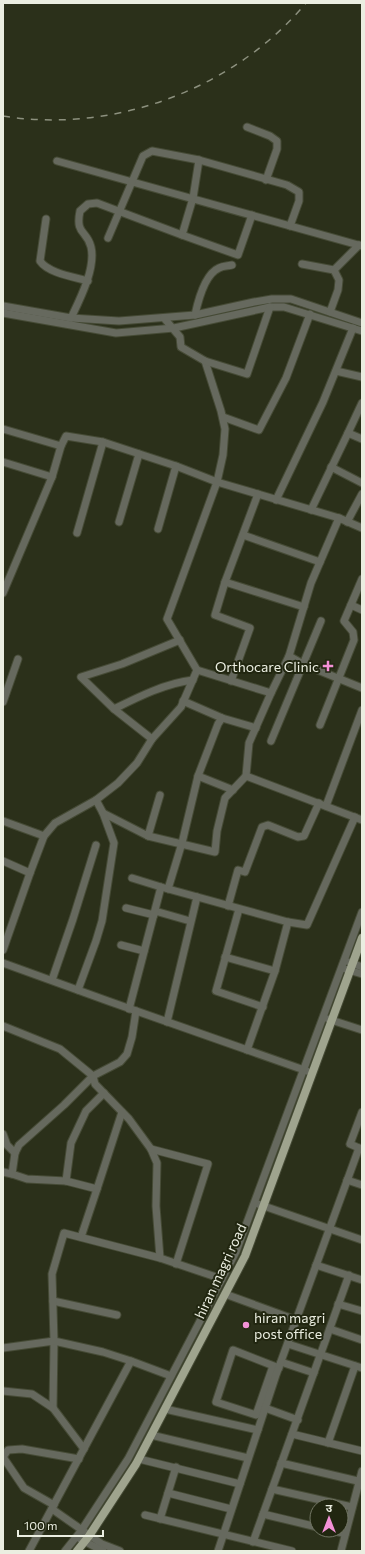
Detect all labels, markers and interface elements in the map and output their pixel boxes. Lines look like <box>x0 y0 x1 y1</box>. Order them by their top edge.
place label: Orthocare Clinic <box>215 658 319 675</box>
marker: Orthocare Clinic <box>322 660 334 672</box>
street label: hiran magri road <box>190 1221 250 1321</box>
place label: hiran magri post office <box>254 1309 325 1342</box>
marker: hiran magri post office <box>241 1320 251 1330</box>
north arrow <box>309 1498 349 1538</box>
text: उ <box>326 1501 333 1514</box>
scale bar <box>18 1512 103 1538</box>
text: 100 m <box>24 1518 58 1532</box>

